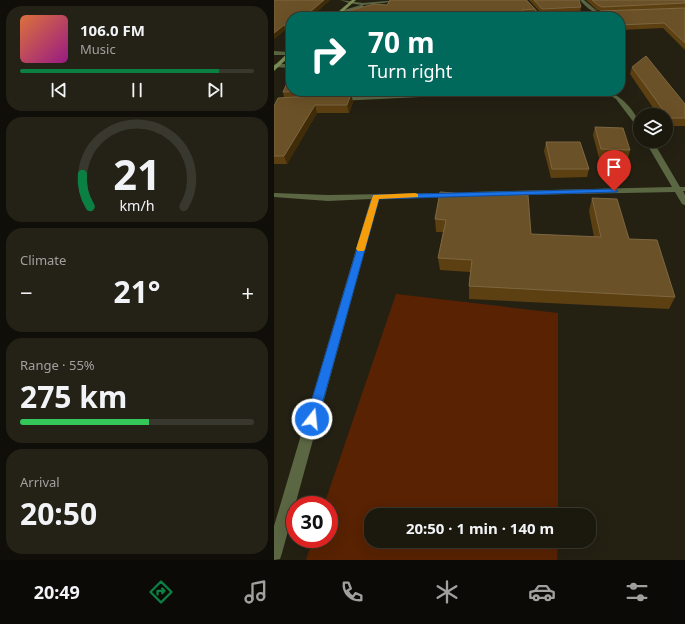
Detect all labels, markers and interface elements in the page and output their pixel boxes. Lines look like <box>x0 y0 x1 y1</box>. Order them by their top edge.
text: 106.0 FM <box>80 20 145 40</box>
text: 70 m <box>368 23 435 61</box>
icon: right <box>302 28 354 80</box>
text: Music <box>80 40 116 58</box>
text: Turn right <box>368 59 452 83</box>
icon: previous <box>48 79 70 101</box>
icon: pause <box>126 79 148 101</box>
icon: next <box>204 79 226 101</box>
map controls <box>633 108 673 148</box>
button: layers <box>633 108 673 148</box>
text: 21 <box>113 146 161 202</box>
pin <box>597 150 631 191</box>
icon: arrive <box>603 156 625 178</box>
text: km/h <box>119 196 155 215</box>
text: Climate <box>20 251 66 269</box>
text: 21° <box>113 271 161 312</box>
text: − <box>20 277 33 307</box>
text: + <box>241 277 254 307</box>
text: Range · 55% <box>20 356 95 374</box>
text: 275 km <box>20 376 127 417</box>
position arrow <box>291 398 333 440</box>
text: Arrival <box>20 473 60 491</box>
text: 20:50 <box>20 493 97 534</box>
speed limit sign: 30 <box>286 496 338 548</box>
text: 20:50 · 1 min · 140 m <box>406 518 554 538</box>
icon: directions <box>147 578 175 606</box>
icon: music <box>242 578 270 606</box>
icon: phone <box>338 578 366 606</box>
icon: climate <box>433 578 461 606</box>
icon: car <box>528 578 556 606</box>
icon: filters <box>623 578 651 606</box>
text: 20:49 <box>34 580 80 604</box>

